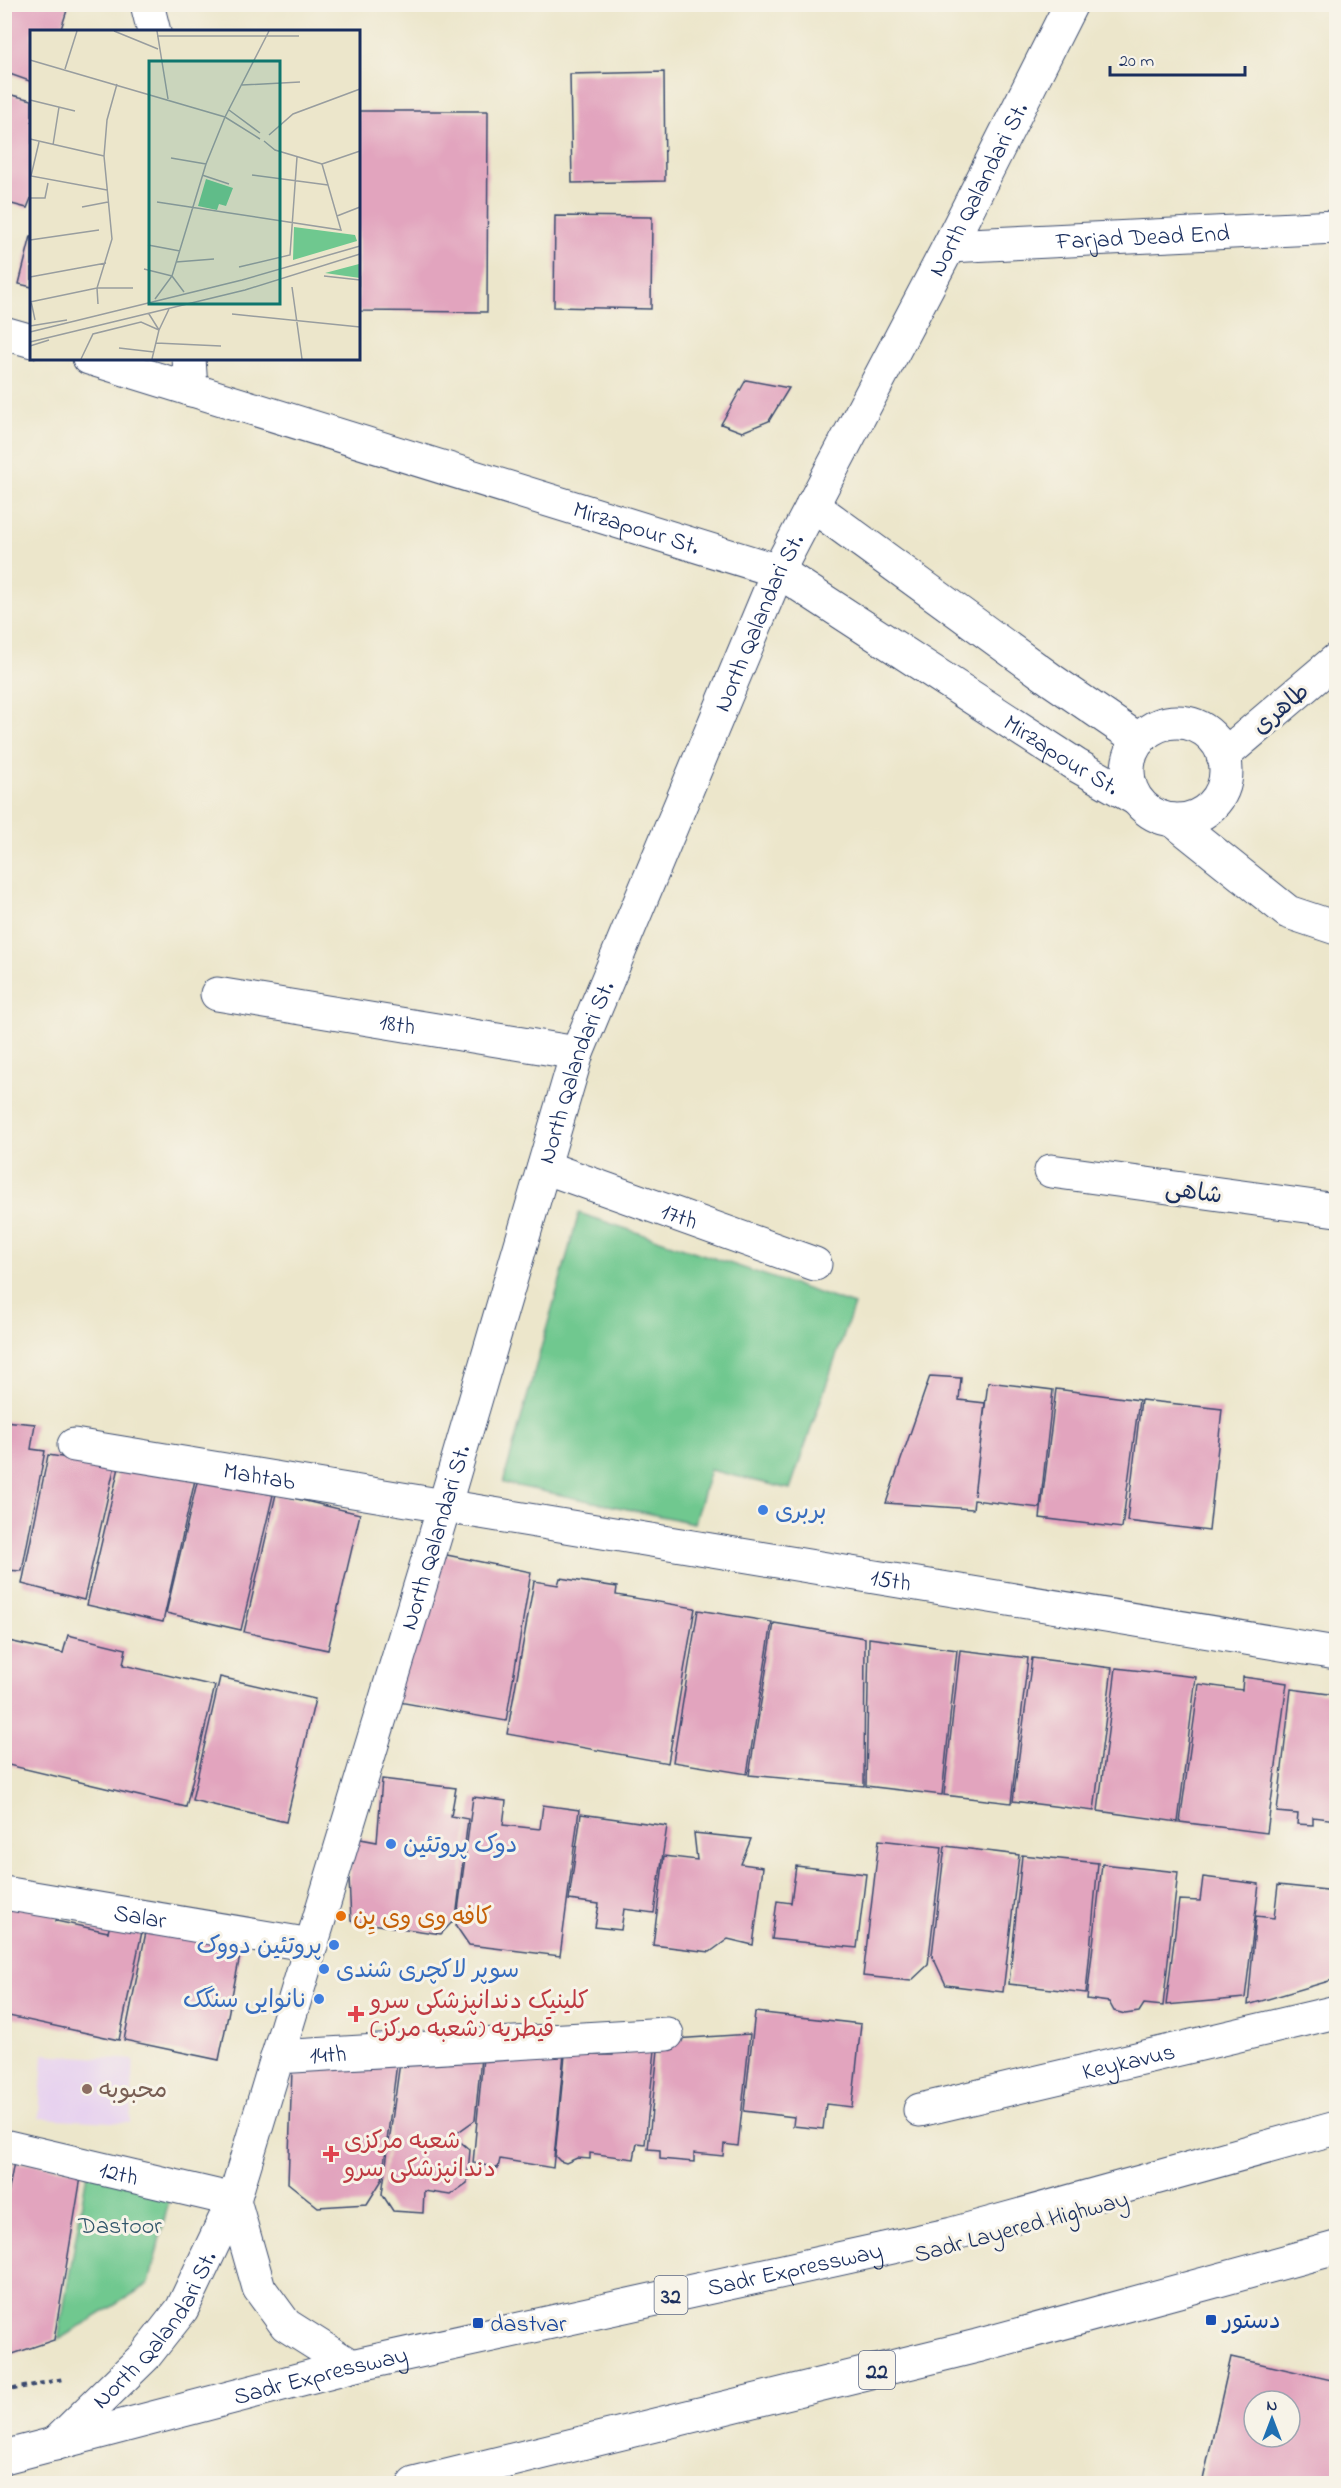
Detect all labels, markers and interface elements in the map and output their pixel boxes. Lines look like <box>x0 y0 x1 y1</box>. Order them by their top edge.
inset map <box>30 30 360 360</box>
scale bar <box>1110 39 1245 77</box>
text: 20 m <box>1119 49 1154 75</box>
street label: North Qalandari St. <box>921 97 1039 284</box>
street label: Farjad Dead End <box>1054 217 1231 261</box>
street label: Mirzapour St. <box>568 494 703 566</box>
street label: North Qalandari St. <box>706 528 815 718</box>
street label: طاهری <box>1245 675 1318 744</box>
street label: Mirzapour St. <box>996 707 1125 806</box>
street label: North Qalandari St. <box>530 976 625 1168</box>
street label: 18th <box>377 1006 418 1046</box>
street label: شاهی <box>1163 1172 1224 1215</box>
street label: 17th <box>655 1195 702 1241</box>
street label: North Qalandari St. <box>393 1441 481 1635</box>
street label: Mahtab <box>220 1455 298 1501</box>
place label: بربری <box>775 1495 827 1530</box>
marker: بربری <box>756 1503 770 1517</box>
street label: 15th <box>868 1562 914 1603</box>
place label: دوک پروتئین <box>403 1829 517 1864</box>
marker: دوک پروتئین <box>384 1837 398 1851</box>
street label: Salar <box>111 1897 169 1940</box>
place label: کافه وی وی یِن <box>353 1901 492 1936</box>
marker: کافه وی وی یِن <box>334 1909 348 1923</box>
place label: پروتئین دووک <box>196 1930 322 1965</box>
marker: پروتئین دووک <box>327 1938 341 1952</box>
place label: سوپر لاکچری شندی <box>336 1954 519 1989</box>
marker: سوپر لاکچری شندی <box>317 1962 331 1976</box>
place label: نانوایی سنگک <box>183 1984 307 2019</box>
place label: کلینیک دندانپزشکی سرو قیطریه (شعبه مرکز) <box>369 1985 589 2048</box>
marker: نانوایی سنگک <box>312 1992 326 2006</box>
marker: کلینیک دندانپزشکی سرو قیطریه (شعبه مرکز) <box>347 2005 365 2023</box>
street label: Keykavus <box>1079 2036 1179 2091</box>
street label: 14th <box>309 2038 348 2075</box>
place label: محبوبه <box>99 2074 167 2109</box>
marker: محبوبه <box>80 2082 94 2096</box>
place label: شعبه مرکزی دندانپزشکی سرو <box>343 2125 496 2188</box>
marker: شعبه مرکزی دندانپزشکی سرو <box>322 2145 340 2163</box>
street label: 12th <box>95 2154 141 2197</box>
street label: Sadr Layered Highway <box>911 2183 1133 2275</box>
park label: Dastoor <box>77 2210 162 2245</box>
street label: Sadr Expressway <box>704 2235 886 2307</box>
street label: North Qalandari St. <box>85 2246 227 2418</box>
road number: 32 <box>654 2276 688 2314</box>
place label: دستور <box>1221 2305 1281 2340</box>
place label: dastvar <box>490 2308 567 2343</box>
marker: دستور <box>1204 2313 1218 2327</box>
marker: dastvar <box>471 2316 485 2330</box>
street label: Sadr Expressway <box>230 2339 412 2416</box>
road number: 22 <box>859 2351 895 2389</box>
north arrow <box>1242 2389 1302 2449</box>
text: N <box>1267 2394 1278 2418</box>

